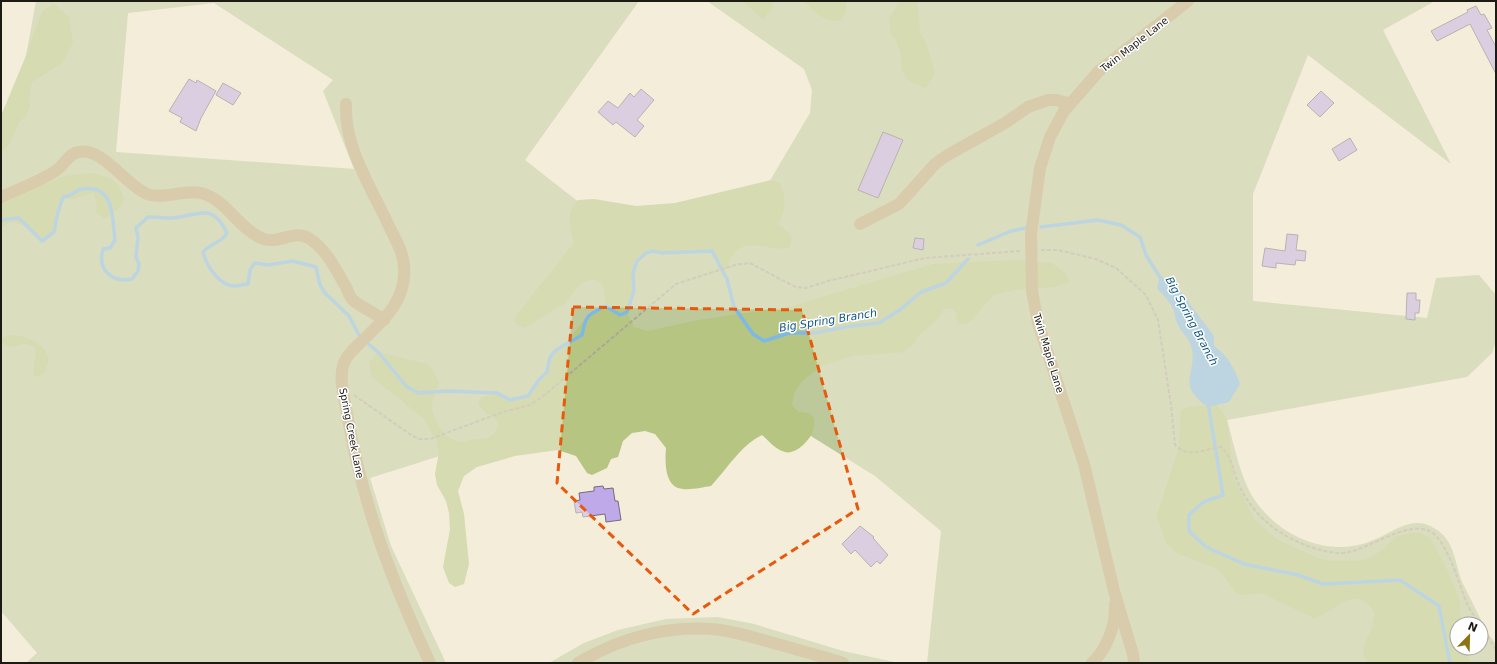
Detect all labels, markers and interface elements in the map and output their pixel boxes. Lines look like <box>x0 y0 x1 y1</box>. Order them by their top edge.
street label: Twin Maple Lane <box>1098 15 1170 75</box>
water label: Big Spring Branch <box>1163 275 1221 368</box>
water label: Big Spring Branch <box>778 306 878 335</box>
street label: Twin Maple Lane <box>1031 311 1066 394</box>
street label: Spring Creek Lane <box>337 387 366 479</box>
north arrow <box>1449 616 1489 656</box>
text: N <box>1466 619 1479 635</box>

